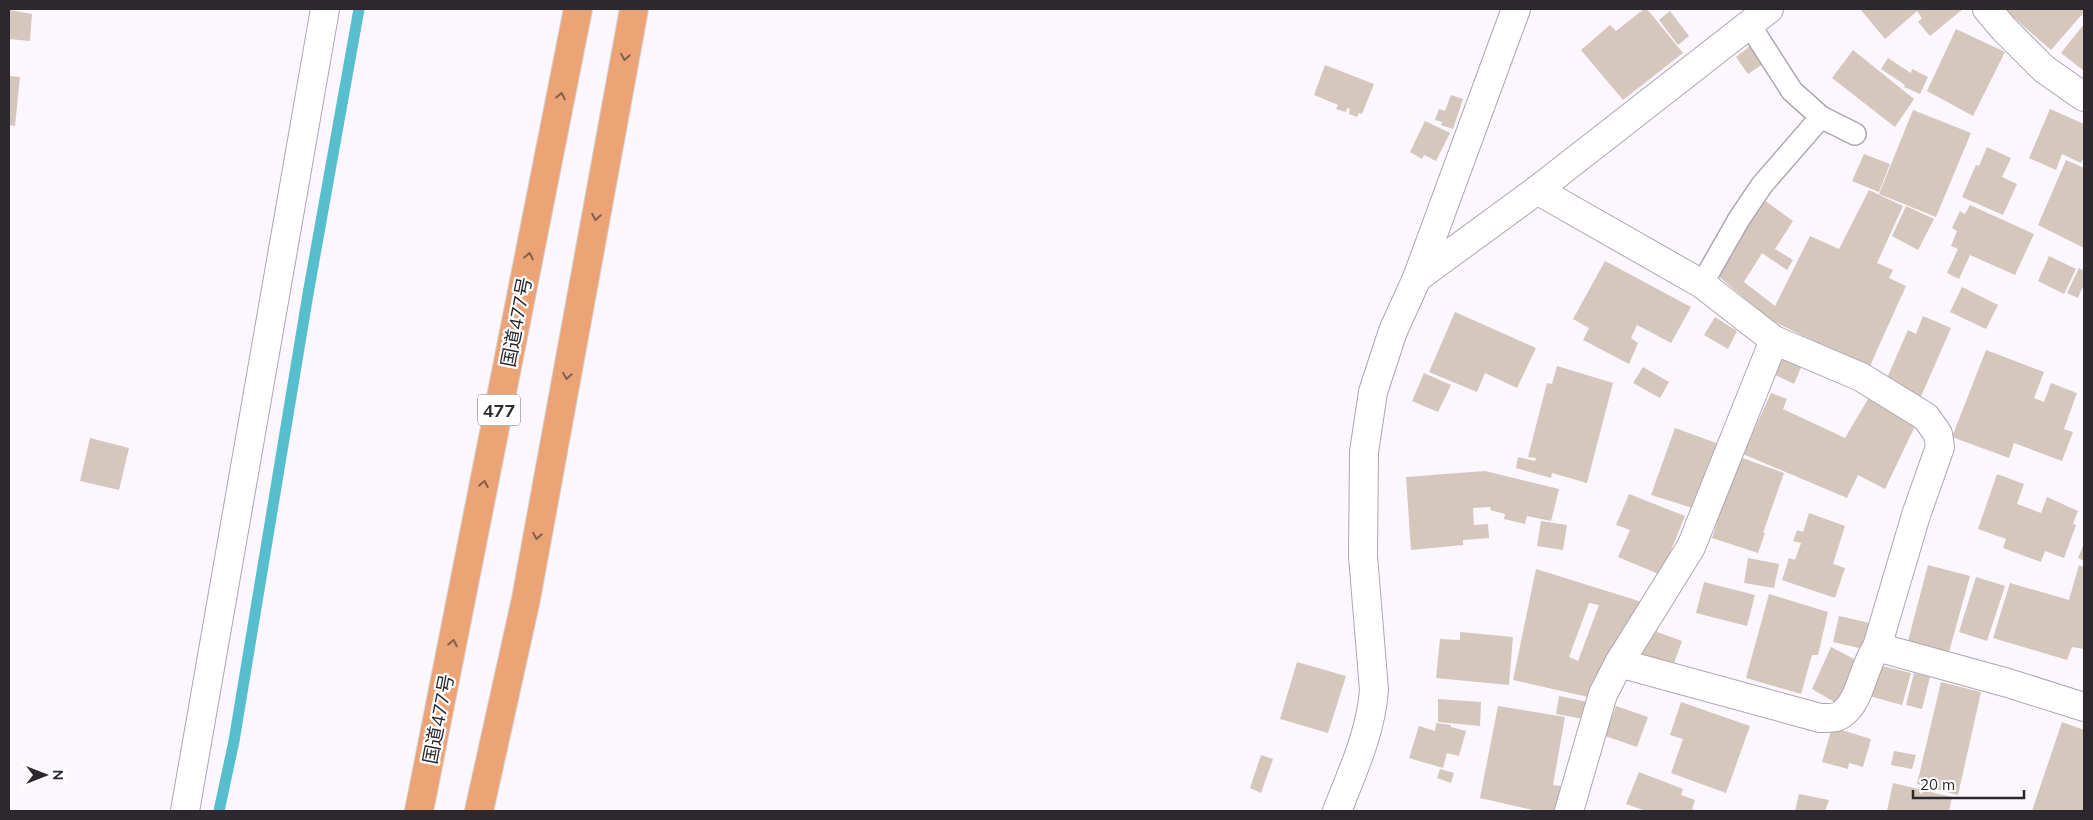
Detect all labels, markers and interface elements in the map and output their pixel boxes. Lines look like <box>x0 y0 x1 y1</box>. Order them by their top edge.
one-way arrow <box>621 52 631 61</box>
one-way arrow <box>555 92 565 101</box>
one-way arrow <box>591 212 602 221</box>
one-way arrow <box>523 251 534 260</box>
street label: 国道477号 <box>496 275 536 369</box>
one-way arrow <box>562 372 572 381</box>
road number: 477 <box>478 394 520 426</box>
one-way arrow <box>478 479 489 488</box>
one-way arrow <box>533 532 543 541</box>
one-way arrow <box>447 639 457 648</box>
street label: 国道477号 <box>418 672 458 766</box>
north arrow <box>20 750 70 800</box>
scale bar <box>1913 768 2024 800</box>
text: N <box>49 770 67 780</box>
text: 20 m <box>1920 775 1955 794</box>

